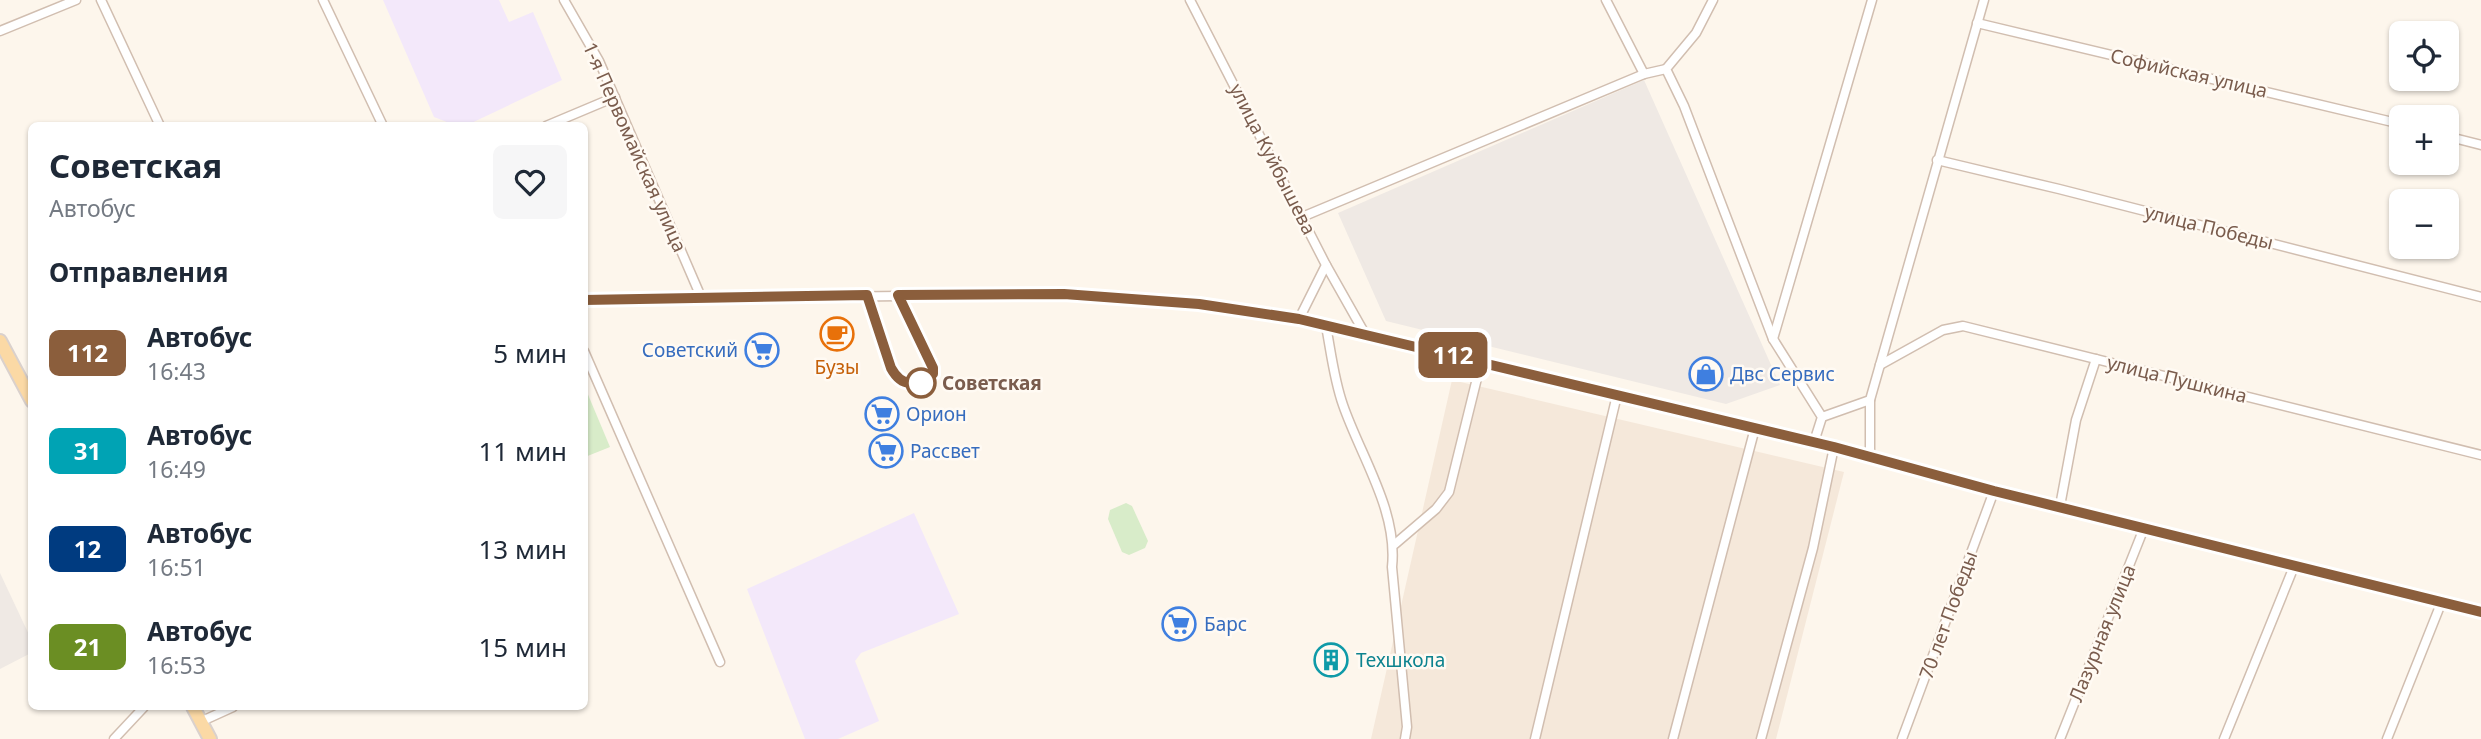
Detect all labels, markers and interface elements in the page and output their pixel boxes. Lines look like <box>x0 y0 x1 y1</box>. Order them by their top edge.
map controls <box>2389 21 2459 259</box>
button: locate <box>2389 21 2459 91</box>
street label: 1-я Первомайская улица <box>577 38 693 256</box>
street label: Софийская улица <box>2108 42 2270 104</box>
street label: улица Куйбышева <box>1224 79 1322 239</box>
button: + <box>2389 105 2459 175</box>
text: Советская <box>49 143 222 188</box>
button: heart <box>493 145 567 219</box>
button: − <box>2389 189 2459 259</box>
text: Автобус <box>49 192 136 224</box>
street label: улица Победы <box>2142 198 2276 256</box>
text: Отправления <box>49 254 228 290</box>
cafe icon: Бузы <box>818 315 856 353</box>
text: Автобус <box>147 319 252 355</box>
supermarket icon: Советский <box>743 331 781 369</box>
line badge: 112 <box>1413 332 1493 378</box>
text: 5 мин <box>493 335 567 371</box>
text: 112 <box>67 336 108 369</box>
place label: Советский <box>642 337 738 363</box>
text: 112 <box>1432 338 1474 371</box>
street label: улица Пушкина <box>2104 349 2250 409</box>
place label: Бузы <box>815 354 859 380</box>
text: 16:43 <box>147 355 206 387</box>
shop icon: Двс Сервис <box>1687 355 1725 393</box>
place label: Двс Сервис <box>1730 361 1835 387</box>
marker: Советская <box>906 368 936 398</box>
place label: Советская <box>942 370 1042 396</box>
supermarket icon: Орион <box>863 395 901 433</box>
place label: Орион <box>906 401 967 427</box>
text: Автобус <box>147 417 252 453</box>
supermarket icon: Рассвет <box>867 432 905 470</box>
text: 11 мин <box>478 433 567 469</box>
text: 31 <box>74 434 101 467</box>
place label: Рассвет <box>910 438 980 464</box>
text: 16:49 <box>147 453 206 485</box>
text: Автобус <box>147 515 252 551</box>
text: 13 мин <box>478 531 567 567</box>
text: 12 <box>74 532 101 565</box>
street label: 70 лет Победы <box>1913 547 1983 683</box>
text: 16:51 <box>147 551 206 583</box>
street label: Лазурная улица <box>2063 560 2141 706</box>
supermarket icon: Барс <box>1160 605 1198 643</box>
place label: Барс <box>1204 611 1247 637</box>
text: Автобус <box>147 613 252 649</box>
text: 15 мин <box>478 629 567 665</box>
text: 21 <box>74 630 101 663</box>
building icon: Техшкола <box>1312 641 1350 679</box>
place label: Техшкола <box>1356 647 1445 673</box>
text: 16:53 <box>147 649 206 681</box>

